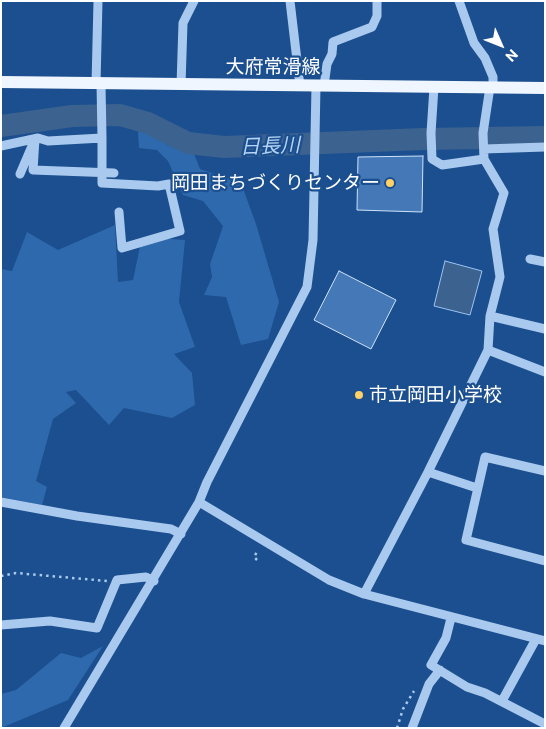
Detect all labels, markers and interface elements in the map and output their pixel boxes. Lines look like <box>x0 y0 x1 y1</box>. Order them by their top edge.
north arrow <box>476 20 526 70</box>
text: N <box>502 46 522 65</box>
street label: 大府常滑線 <box>226 56 320 78</box>
water label: 日長川 <box>240 133 300 159</box>
place label: 岡田まちづくりセンター <box>171 172 380 194</box>
marker: 岡田まちづくりセンター <box>384 177 396 189</box>
place label: 市立岡田小学校 <box>369 384 502 406</box>
marker: 市立岡田小学校 <box>353 389 365 401</box>

